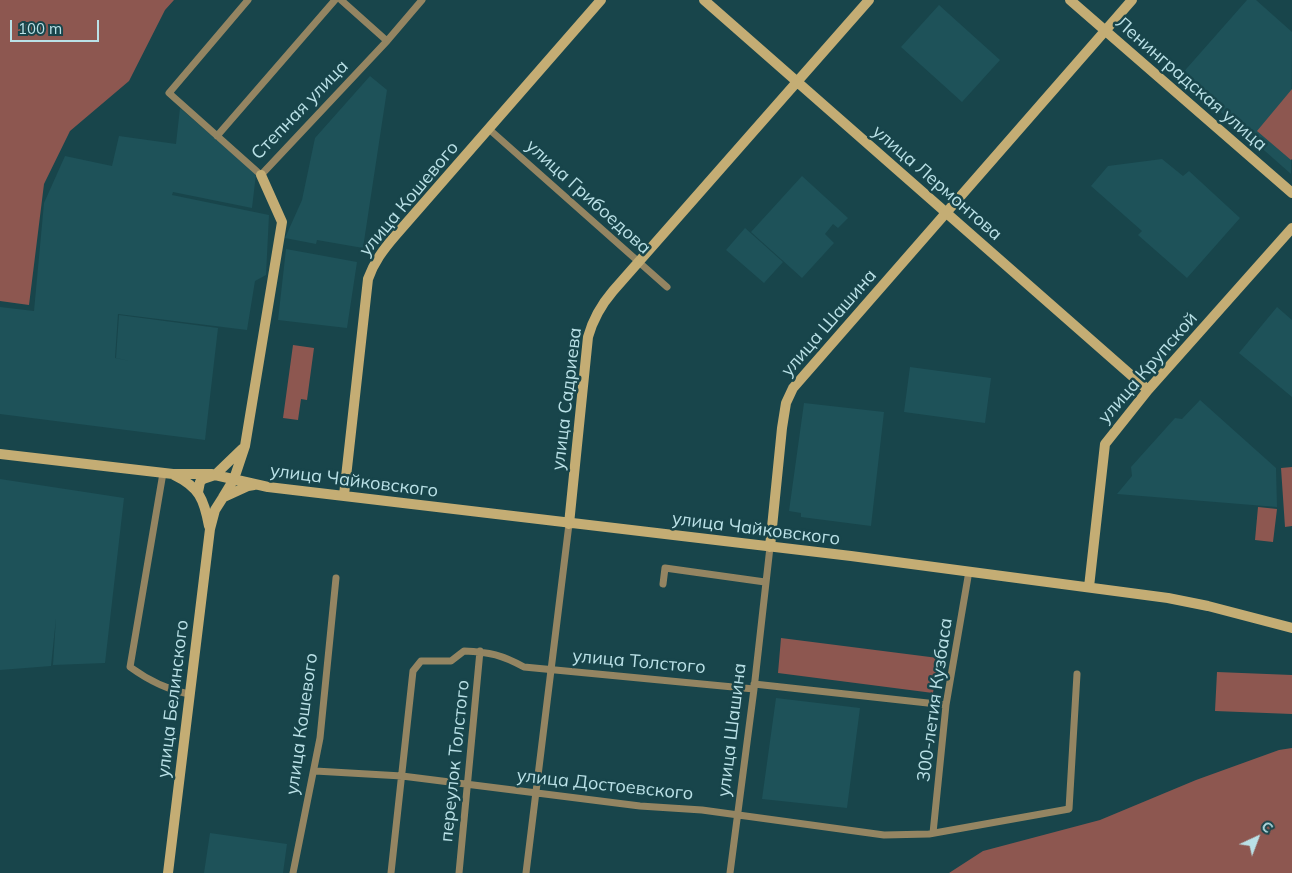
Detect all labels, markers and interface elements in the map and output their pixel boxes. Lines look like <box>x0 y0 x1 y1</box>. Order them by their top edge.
scale bar <box>12 10 101 42</box>
street label: Ленинградская улица <box>1111 12 1271 156</box>
text: 100 m <box>18 19 62 38</box>
street label: Степная улица <box>247 56 353 164</box>
street label: улица Лермонтова <box>868 121 1006 245</box>
street label: улица Грибоедова <box>521 135 655 259</box>
street label: улица Кошевого <box>355 137 463 261</box>
street label: улица Шашина <box>777 265 881 381</box>
street label: улица Крупской <box>1094 308 1202 428</box>
street label: улица Садриева <box>548 326 586 472</box>
street label: улица Чайковского <box>269 460 439 502</box>
street label: улица Чайковского <box>671 508 841 550</box>
street label: 300-летия Кузбаса <box>913 617 957 783</box>
street label: улица Белинского <box>153 619 193 779</box>
street label: улица Толстого <box>571 645 707 679</box>
street label: улица Кошевого <box>281 652 323 796</box>
street label: улица Шашина <box>713 662 751 798</box>
street label: переулок Толстого <box>436 679 474 843</box>
street label: улица Достоевского <box>516 765 694 805</box>
north arrow <box>1232 813 1282 863</box>
text: С <box>1258 817 1277 837</box>

